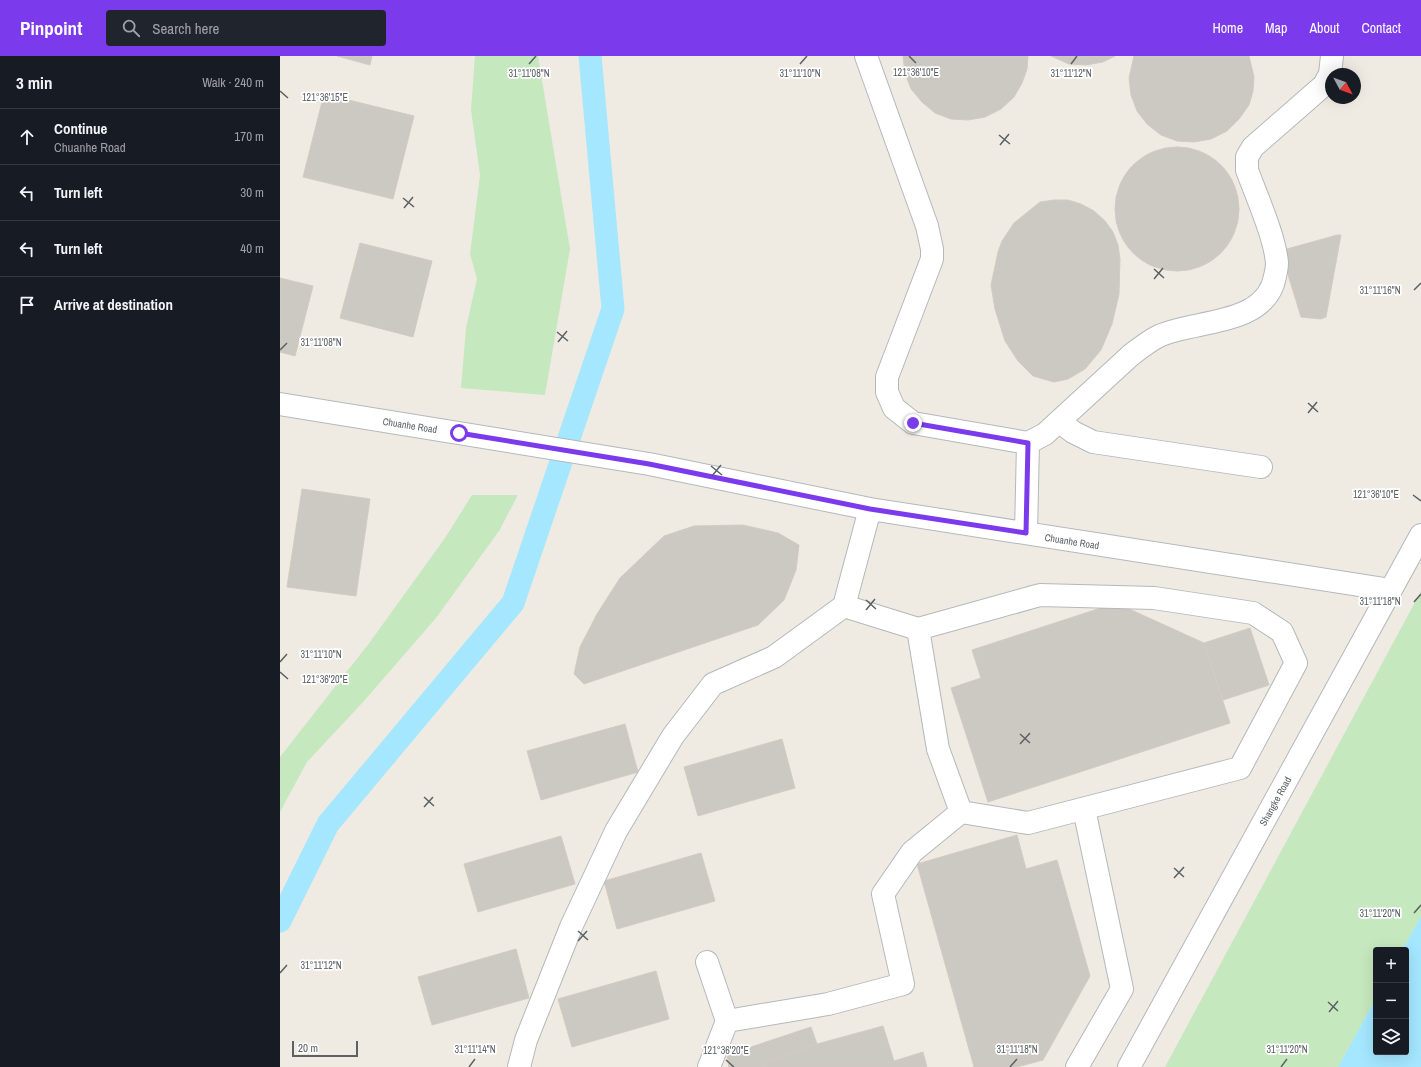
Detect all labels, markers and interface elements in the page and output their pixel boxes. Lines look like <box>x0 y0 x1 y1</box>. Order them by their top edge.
search box <box>106 10 386 46</box>
text: Pinpoint <box>20 15 82 41</box>
icon: search <box>120 17 142 39</box>
text: Search here <box>152 18 219 39</box>
text: Home <box>1212 19 1243 37</box>
text: Map <box>1265 19 1287 37</box>
text: About <box>1309 19 1339 37</box>
text: Contact <box>1361 19 1401 37</box>
text: 121°36'10"E <box>893 66 939 79</box>
text: 31°11'08"N <box>508 67 550 80</box>
text: 31°11'10"N <box>779 67 821 80</box>
text: 31°11'12"N <box>1050 67 1092 80</box>
north arrow <box>1325 68 1361 104</box>
text: 3 min <box>16 71 52 94</box>
text: Walk · 240 m <box>202 74 264 91</box>
text: 121°36'15"E <box>302 91 348 104</box>
text: Continue <box>54 118 107 139</box>
icon: ahead <box>16 126 38 148</box>
text: 170 m <box>234 128 264 145</box>
text: Chuanhe Road <box>54 139 126 156</box>
icon: left <box>16 182 38 204</box>
text: Turn left <box>54 182 102 203</box>
text: 30 m <box>240 184 264 201</box>
icon: left <box>16 238 38 260</box>
text: Turn left <box>54 238 102 259</box>
text: 40 m <box>240 240 264 257</box>
text: 31°11'16"N <box>1359 284 1401 297</box>
icon: arrive <box>16 294 38 316</box>
text: Arrive at destination <box>54 294 173 315</box>
text: 31°11'08"N <box>300 336 342 349</box>
route end <box>904 414 922 432</box>
street label: Chuanhe Road <box>382 415 438 436</box>
route start <box>450 424 468 442</box>
text: 121°36'10"E <box>1353 488 1399 501</box>
street label: Chuanhe Road <box>1044 531 1100 552</box>
text: 31°11'18"N <box>1359 595 1401 608</box>
text: 31°11'10"N <box>300 648 342 661</box>
text: 121°36'20"E <box>302 673 348 686</box>
street label: Shangke Road <box>1257 774 1294 828</box>
text: 31°11'20"N <box>1359 907 1401 920</box>
map controls <box>1373 947 1409 1055</box>
button: + <box>1373 947 1409 983</box>
text: 31°11'12"N <box>300 959 342 972</box>
button: − <box>1373 983 1409 1019</box>
button: layers <box>1373 1019 1409 1055</box>
scale bar <box>292 1039 358 1058</box>
text: 20 m <box>298 1041 318 1055</box>
text: 31°11'14"N <box>454 1043 496 1056</box>
text: 31°11'18"N <box>996 1043 1038 1056</box>
text: 31°11'20"N <box>1266 1043 1308 1056</box>
text: 121°36'20"E <box>703 1044 749 1057</box>

